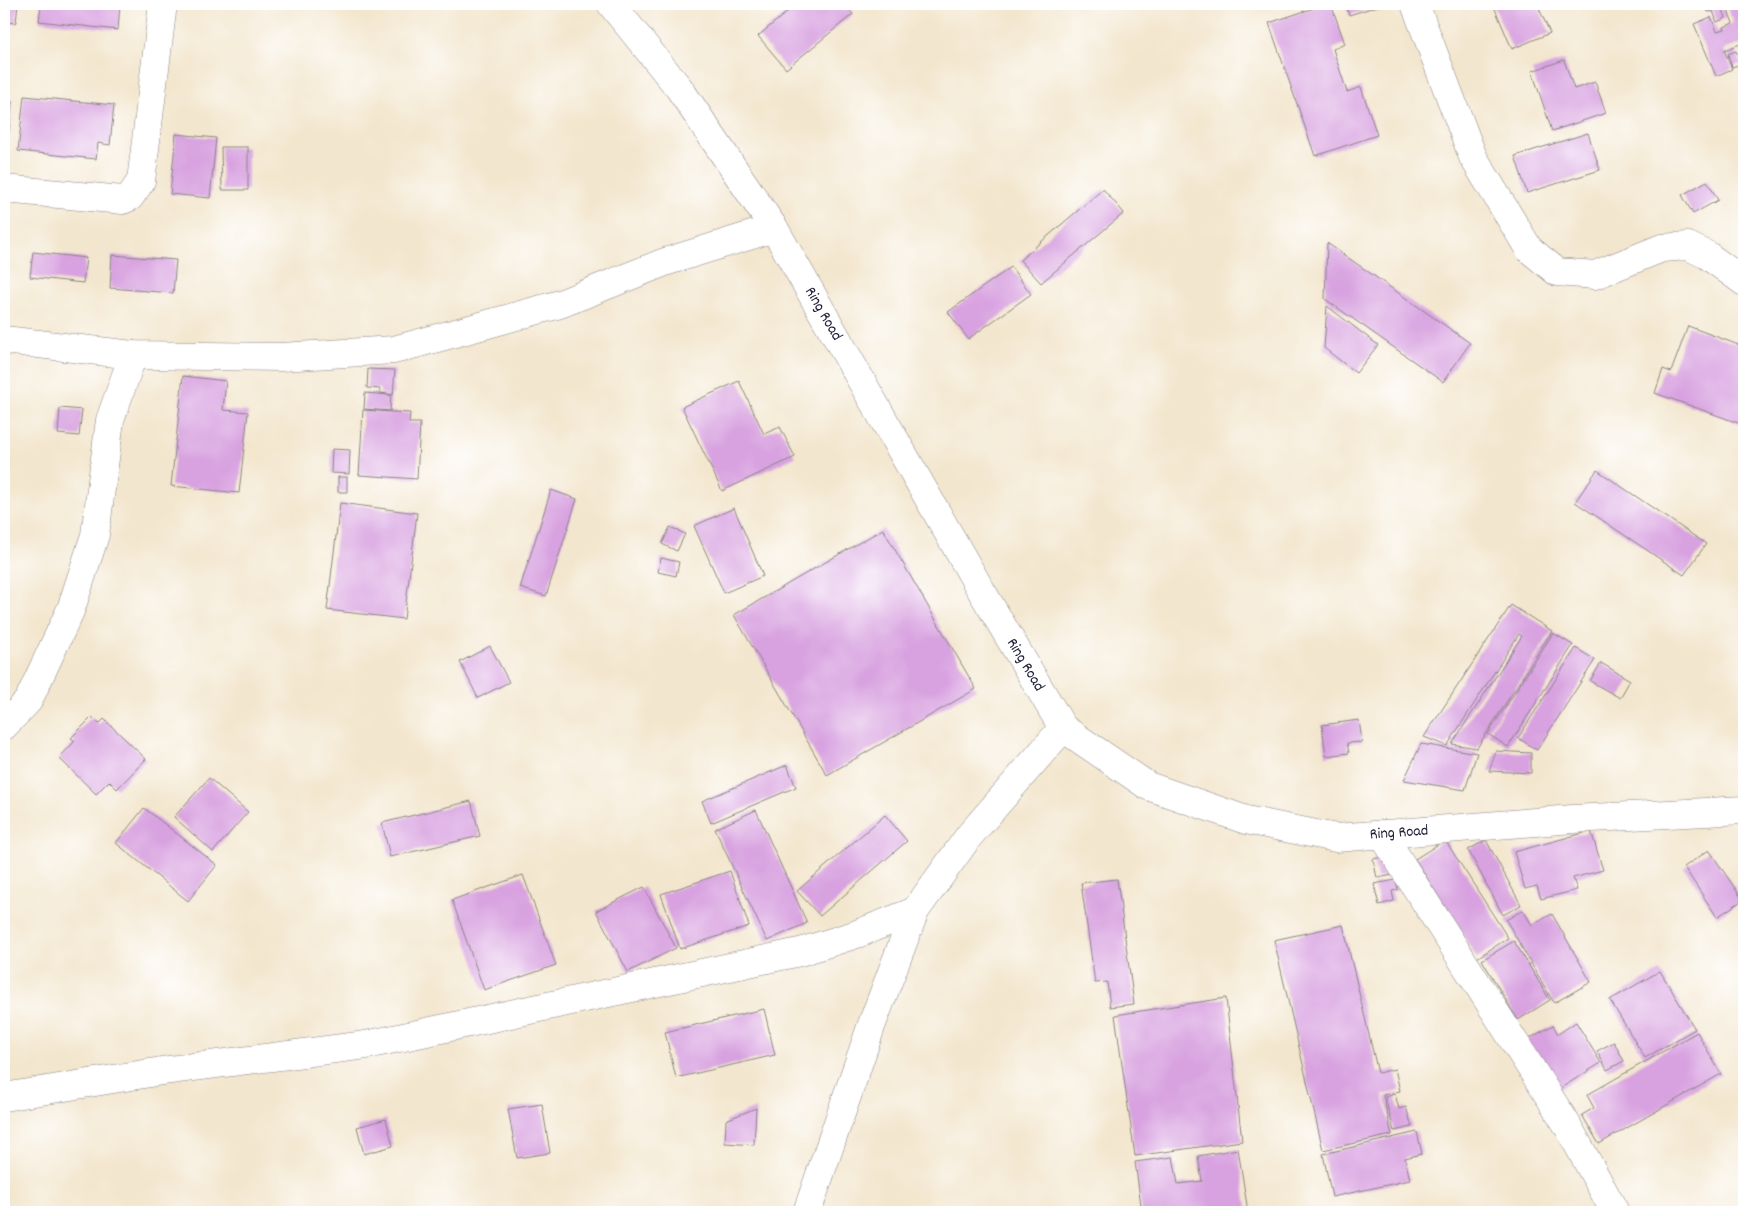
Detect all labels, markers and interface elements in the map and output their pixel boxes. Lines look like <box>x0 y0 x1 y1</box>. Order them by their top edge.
street label: Ring Road <box>798 283 848 345</box>
street label: Ring Road <box>1000 634 1050 696</box>
street label: Ring Road <box>1369 819 1429 847</box>

